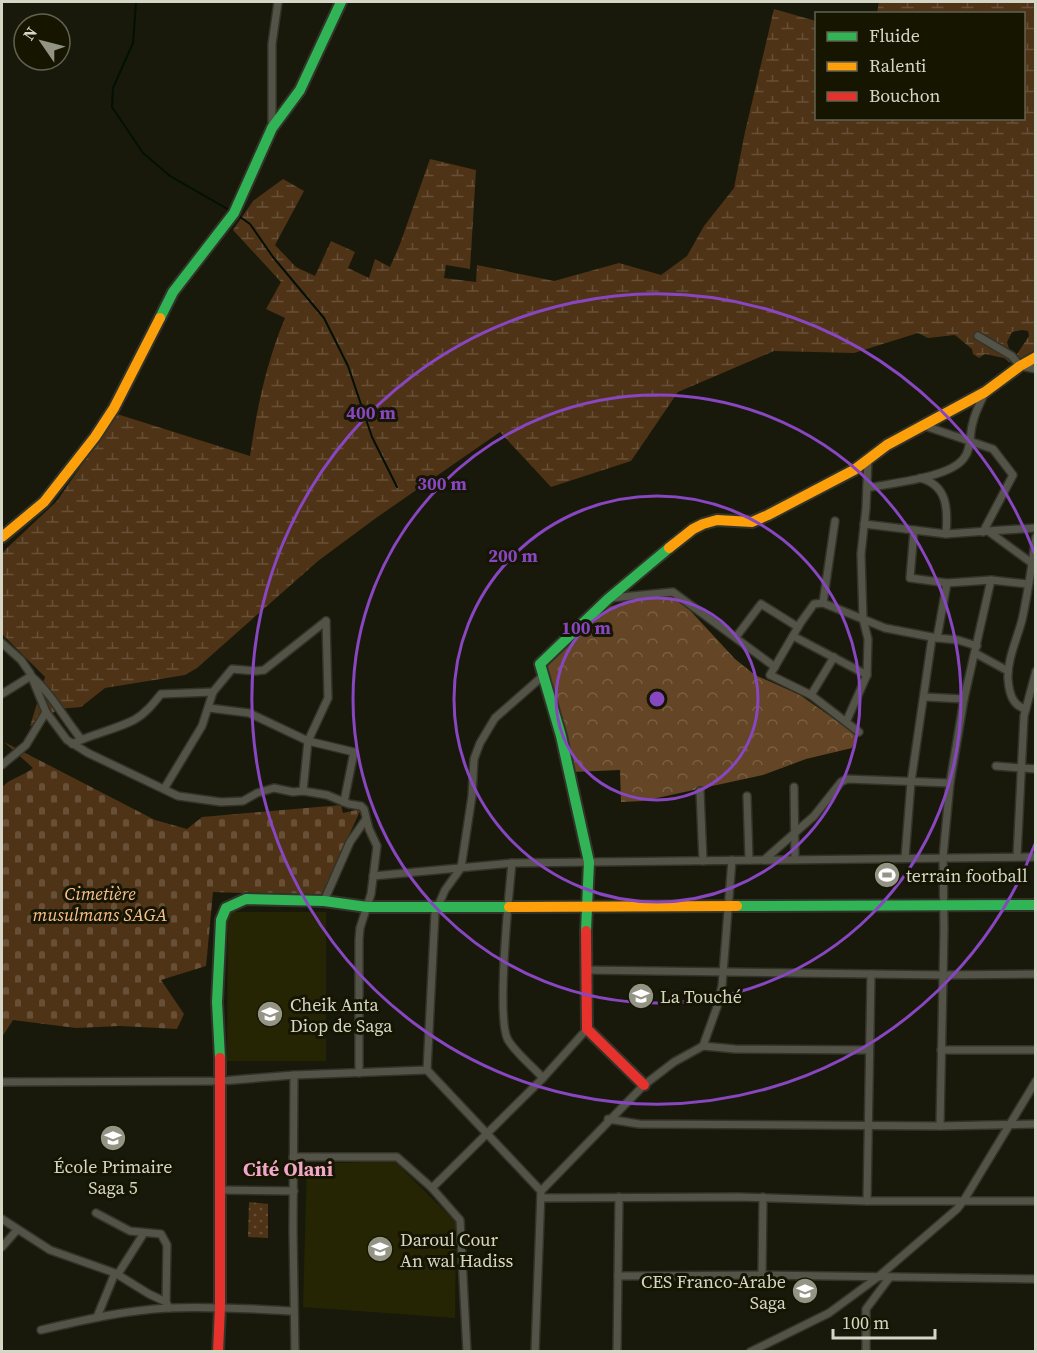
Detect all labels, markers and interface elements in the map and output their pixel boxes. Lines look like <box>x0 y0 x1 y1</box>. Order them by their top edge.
north arrow <box>12 12 72 72</box>
legend <box>815 12 1025 120</box>
text: N <box>17 22 42 44</box>
text: Fluide <box>869 23 920 48</box>
text: Ralenti <box>869 53 926 78</box>
text: Bouchon <box>869 83 941 108</box>
text: 400 m <box>346 400 396 425</box>
text: 300 m <box>417 471 467 496</box>
text: 200 m <box>488 543 538 568</box>
text: 100 m <box>561 615 611 640</box>
centre of rings <box>647 689 667 709</box>
sports icon: terrain football <box>872 860 902 890</box>
place label: terrain football <box>906 863 1028 888</box>
park label: Cimetière musulmans SAGA <box>32 881 168 927</box>
school or university icon: La Touché <box>626 981 656 1011</box>
place label: La Touché <box>660 984 742 1009</box>
place label: Cheik Anta Diop de Saga <box>290 992 393 1038</box>
school or university icon: Cheik Anta Diop de Saga <box>255 999 285 1029</box>
school or university icon: École Primaire Saga 5 <box>98 1123 128 1153</box>
place label: École Primaire Saga 5 <box>54 1154 172 1200</box>
district label: Cité Olani <box>243 1155 333 1183</box>
place label: Daroul Cour An wal Hadiss <box>400 1227 514 1273</box>
school or university icon: Daroul Cour An wal Hadiss <box>365 1234 395 1264</box>
place label: CES Franco-Arabe Saga <box>641 1269 787 1315</box>
school or university icon: CES Franco-Arabe Saga <box>790 1276 820 1306</box>
scale bar <box>833 1302 935 1340</box>
text: 100 m <box>842 1310 889 1335</box>

